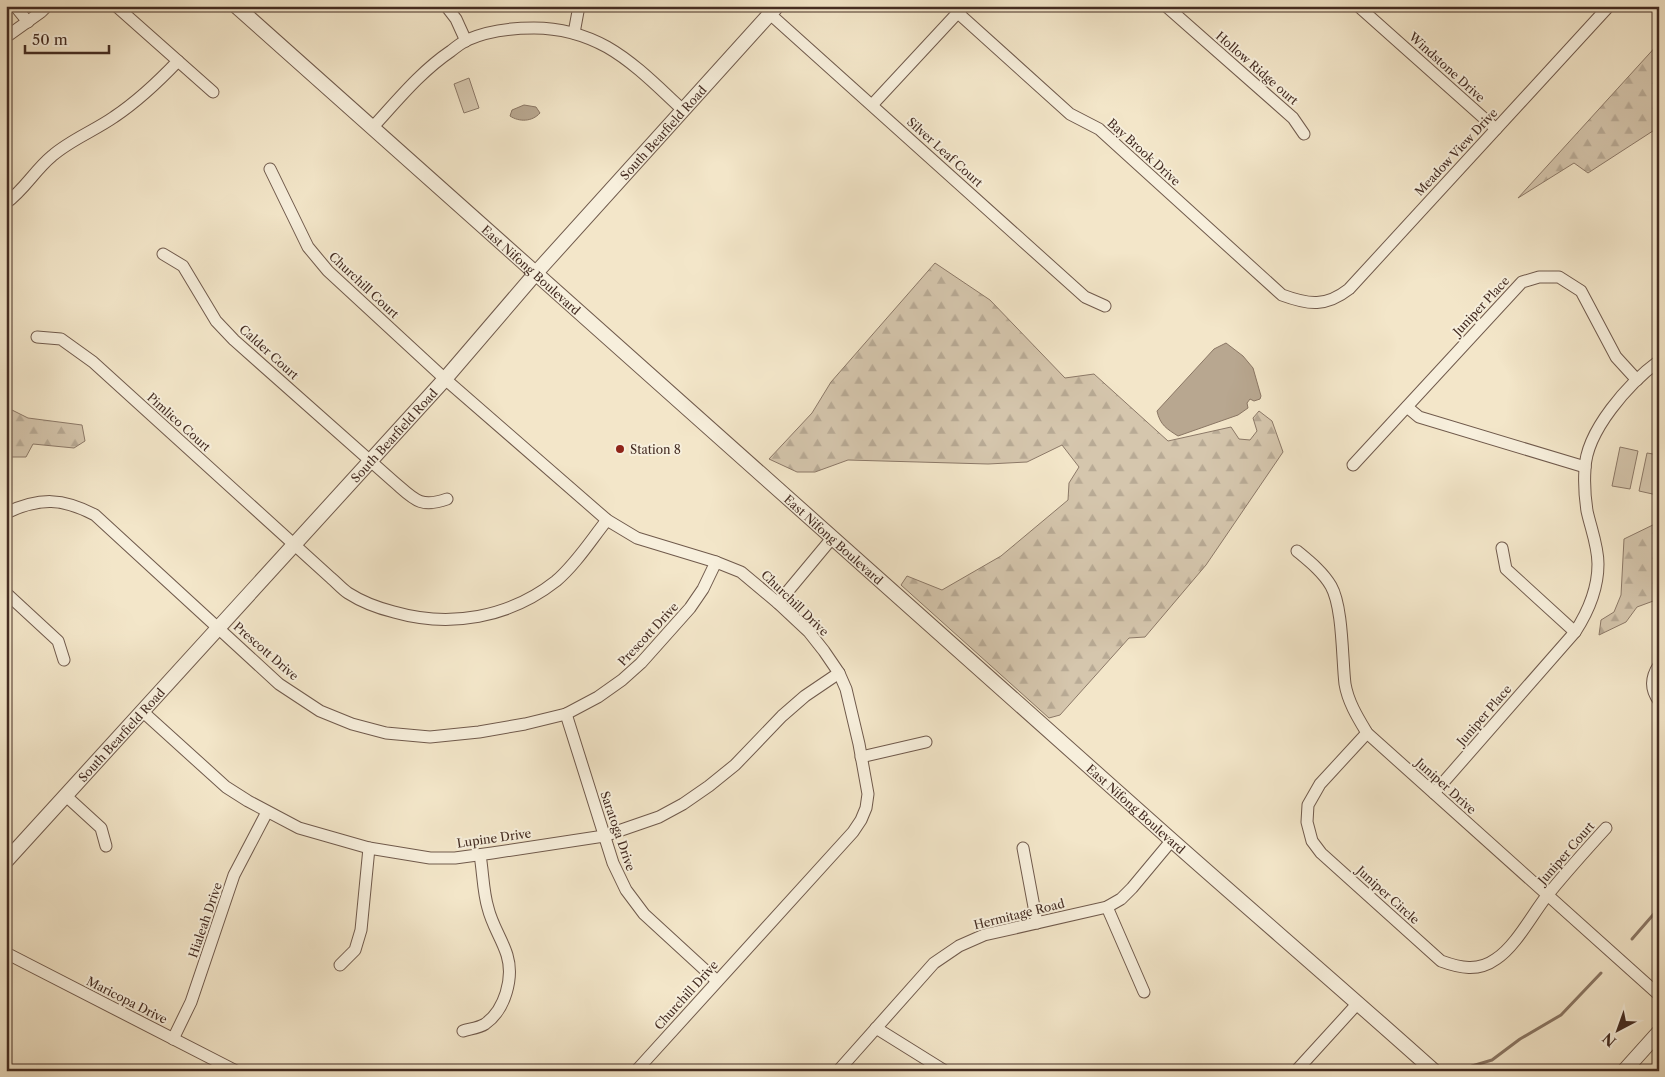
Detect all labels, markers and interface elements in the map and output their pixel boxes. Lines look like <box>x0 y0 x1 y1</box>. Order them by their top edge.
scale bar <box>25 22 109 54</box>
street label: Hollow Ridge ourt <box>1213 28 1302 108</box>
street label: Windstone Drive <box>1405 28 1488 105</box>
text: 50 m <box>32 30 68 49</box>
street label: South Bearfield Road <box>617 82 710 183</box>
street label: Meadow View Drive <box>1412 105 1501 199</box>
street label: Silver Leaf Court <box>904 114 987 190</box>
street label: Bay Brook Drive <box>1104 115 1184 189</box>
street label: East Nifong Boulevard <box>479 222 584 318</box>
street label: Churchill Court <box>326 249 403 322</box>
street label: Juniper Place <box>1448 273 1512 340</box>
street label: Calder Court <box>236 322 302 383</box>
street label: South Bearfield Road <box>347 385 441 485</box>
street label: Pimlico Court <box>144 390 214 455</box>
place label: Station 8 <box>630 442 681 457</box>
marker: Station 8 <box>614 443 626 455</box>
street label: East Nifong Boulevard <box>781 491 887 588</box>
street label: Churchill Drive <box>758 567 832 639</box>
street label: Prescott Drive <box>615 599 681 669</box>
street label: Prescott Drive <box>230 619 302 684</box>
street label: Juniper Place <box>1452 681 1515 750</box>
street label: South Bearfield Road <box>75 684 168 785</box>
street label: Juniper Drive <box>1411 754 1479 817</box>
street label: East Nifong Boulevard <box>1084 761 1189 857</box>
street label: Saratoga Drive <box>597 789 639 873</box>
street label: Juniper Court <box>1533 818 1598 889</box>
street label: Lupine Drive <box>456 825 532 851</box>
street label: Juniper Circle <box>1352 862 1423 927</box>
street label: Hialeah Drive <box>185 880 225 960</box>
street label: Hermitage Road <box>972 895 1067 933</box>
street label: Churchill Drive <box>651 957 721 1033</box>
street label: Maricopa Drive <box>84 973 170 1027</box>
north arrow <box>1592 1004 1642 1054</box>
text: N <box>1599 1029 1620 1051</box>

